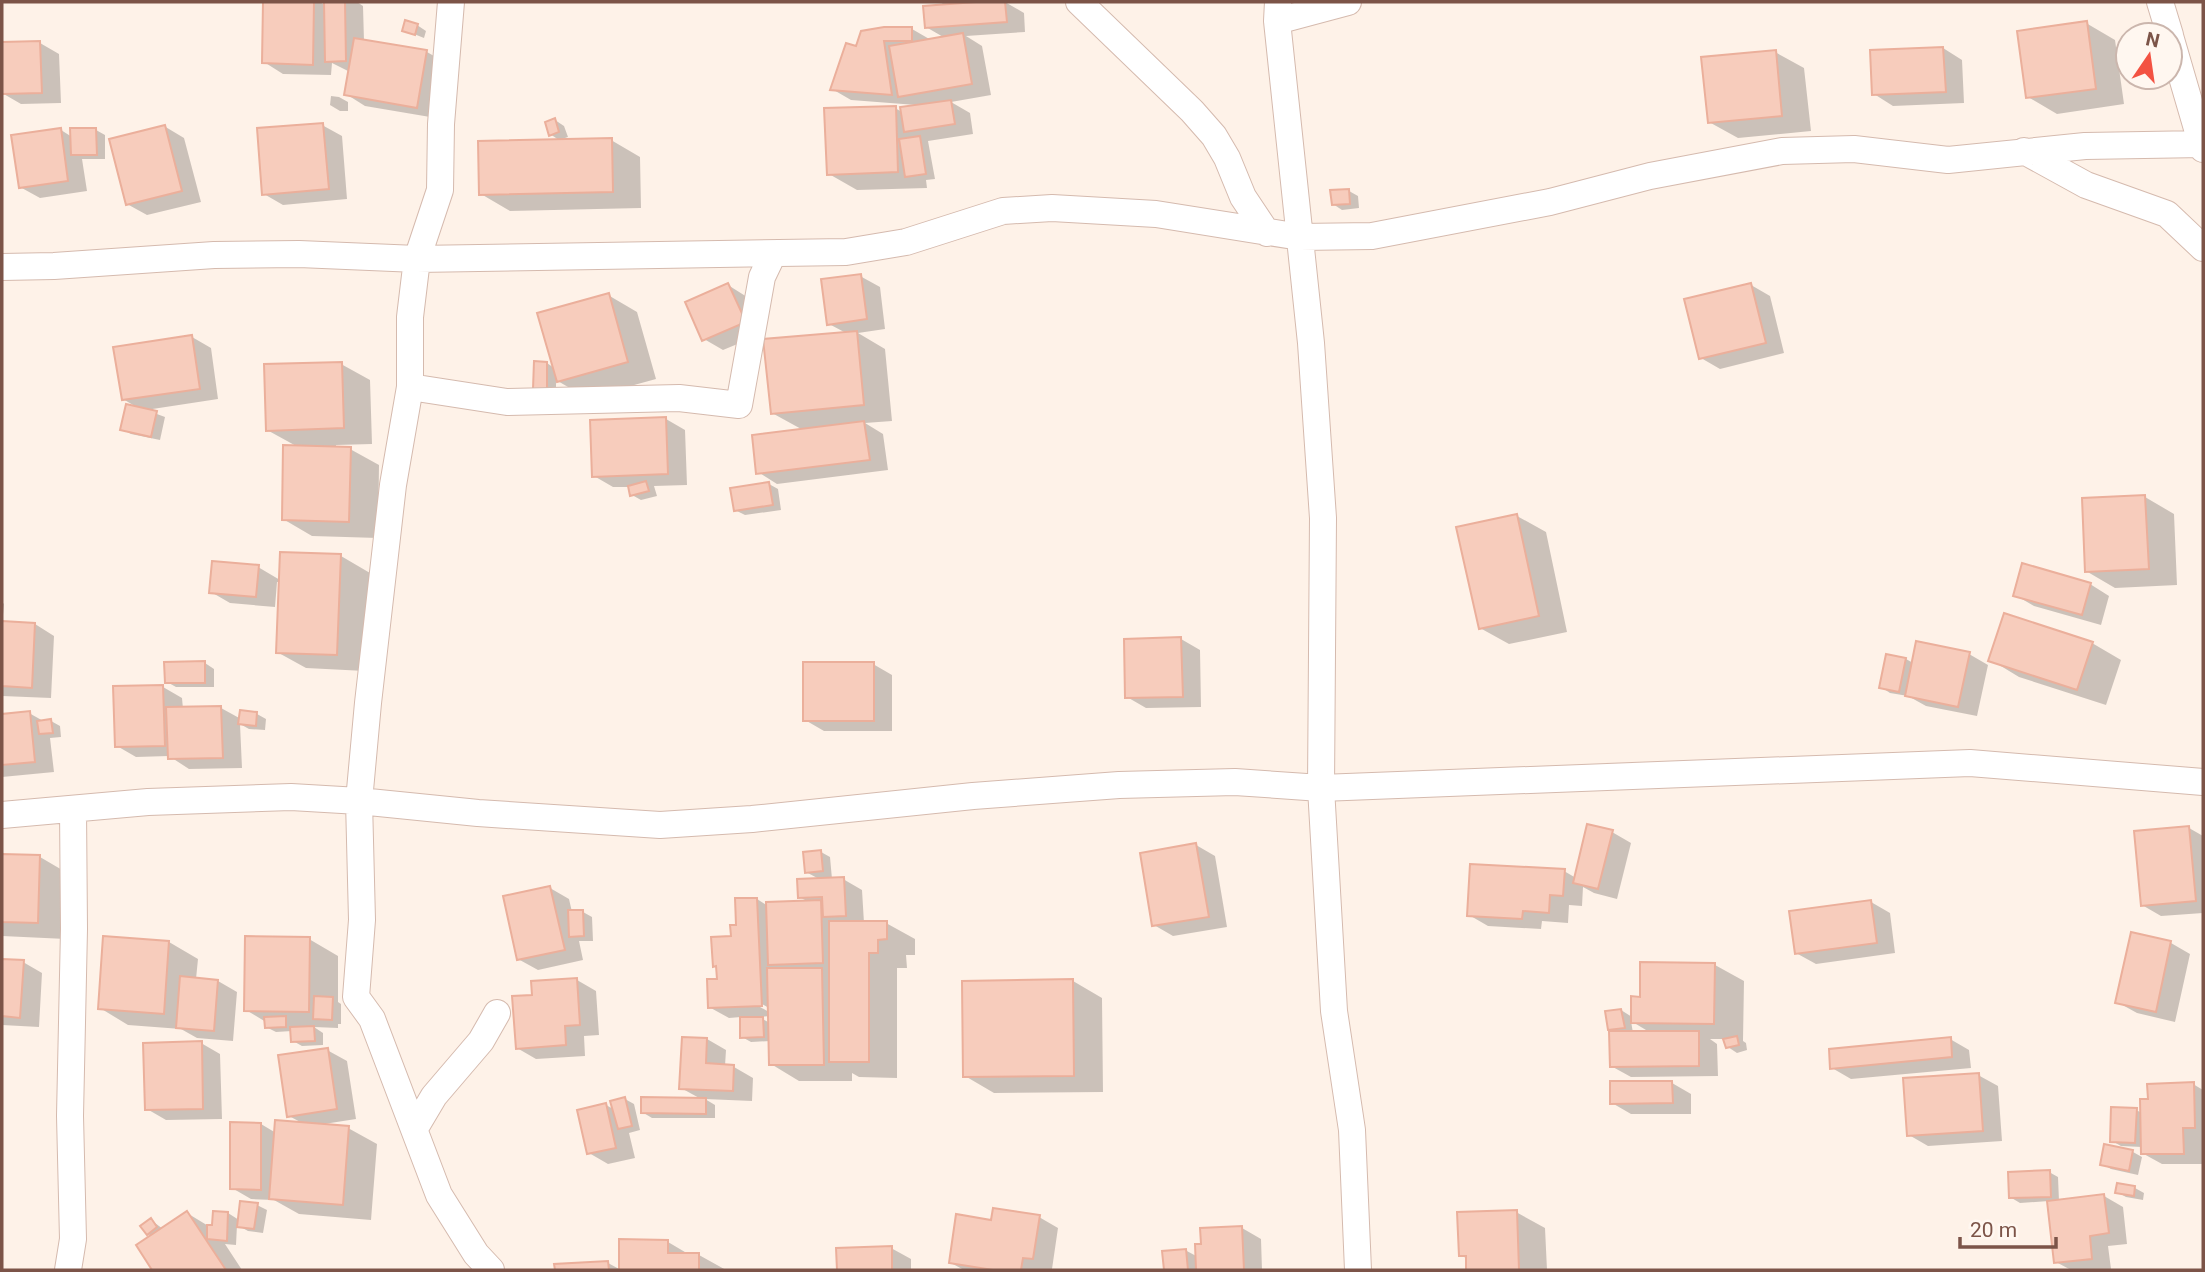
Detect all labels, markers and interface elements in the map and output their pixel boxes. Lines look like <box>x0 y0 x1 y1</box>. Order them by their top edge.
north arrow <box>2114 21 2184 91</box>
text: N <box>2144 27 2162 53</box>
scale bar <box>1960 1206 2056 1250</box>
text: 20 m <box>1970 1218 2017 1242</box>

